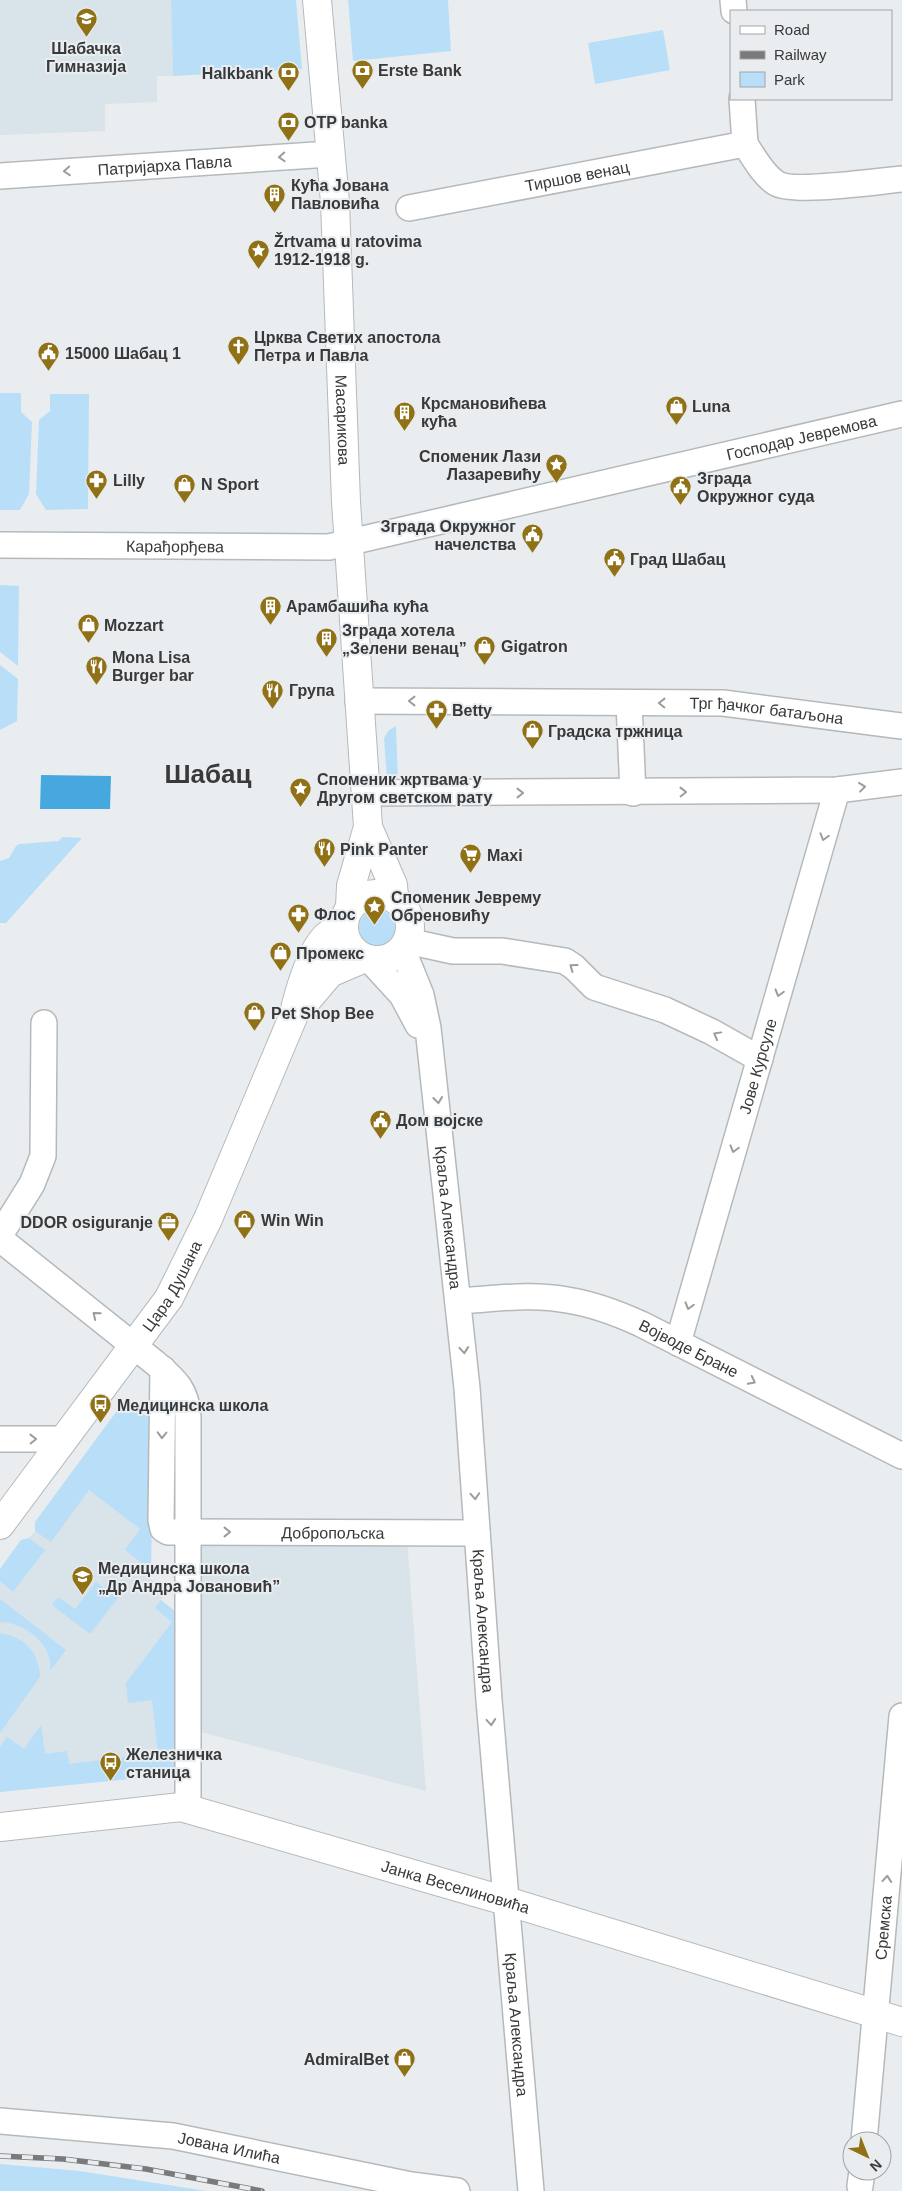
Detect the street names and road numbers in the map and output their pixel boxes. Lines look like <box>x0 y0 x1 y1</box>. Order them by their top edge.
street label: Патријарха Павла <box>97 152 232 178</box>
street label: Тиршов венац <box>523 158 631 194</box>
street label: Масарикова <box>333 375 353 466</box>
street label: Господар Јевремова <box>725 412 878 463</box>
street label: Карађорђева <box>126 537 224 555</box>
street label: Трг ђачког батаљона <box>690 694 845 727</box>
street label: Јове Курсуле <box>736 1016 779 1116</box>
street label: Краља Александра <box>432 1145 465 1290</box>
street label: Цара Душана <box>139 1238 205 1334</box>
street label: Војводе Бране <box>636 1316 741 1380</box>
street label: Добропољска <box>281 1524 385 1541</box>
street label: Краља Александра <box>470 1548 497 1693</box>
street label: Јанка Веселиновића <box>379 1857 532 1916</box>
street label: Сремска <box>872 1895 894 1961</box>
street label: Краља Александра <box>502 1952 531 2097</box>
street label: Јована Илића <box>177 2129 282 2166</box>

